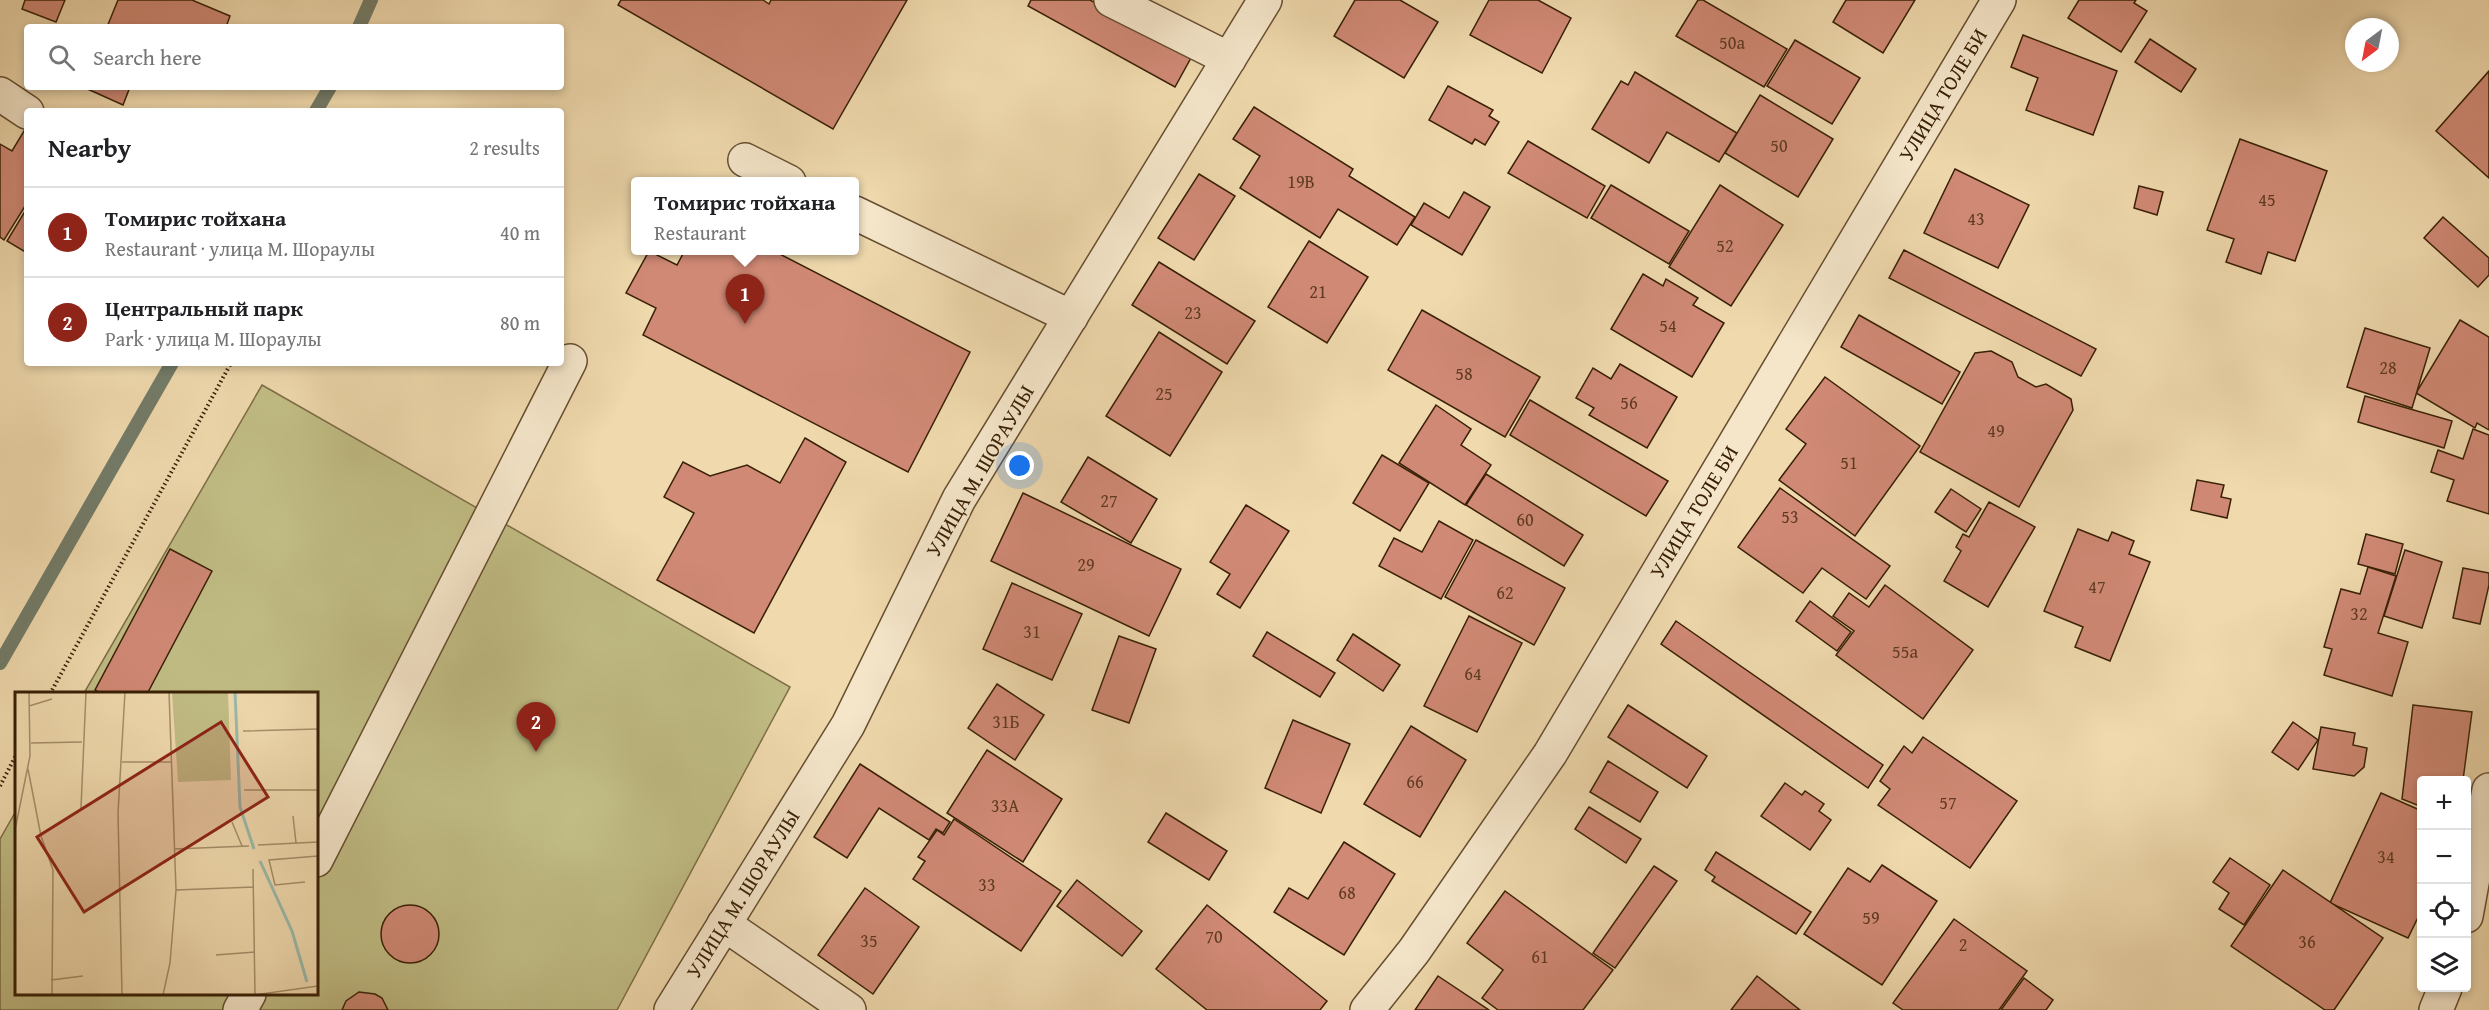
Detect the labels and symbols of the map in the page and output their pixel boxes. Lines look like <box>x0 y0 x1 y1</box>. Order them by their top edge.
north arrow <box>2345 18 2399 72</box>
street label: УЛИЦА ТОЛЕ БИ <box>1891 22 1995 167</box>
house number: 50а <box>1719 29 1745 56</box>
house number: 50 <box>1770 132 1788 159</box>
house number: 19В <box>1287 168 1315 195</box>
house number: 45 <box>2258 186 2276 213</box>
house number: 43 <box>1967 205 1985 232</box>
house number: 52 <box>1716 232 1734 259</box>
pin: 1 <box>726 274 764 324</box>
house number: 21 <box>1309 278 1327 305</box>
house number: 23 <box>1184 299 1202 326</box>
house number: 54 <box>1659 312 1677 339</box>
house number: 28 <box>2379 354 2397 381</box>
house number: 58 <box>1455 360 1473 387</box>
street label: УЛИЦА М. ШОРАУЛЫ <box>918 379 1042 563</box>
house number: 25 <box>1155 380 1173 407</box>
house number: 56 <box>1620 389 1638 416</box>
house number: 49 <box>1987 417 2005 444</box>
street label: УЛИЦА ТОЛЕ БИ <box>1642 439 1746 584</box>
house number: 51 <box>1840 449 1858 476</box>
your location <box>1005 451 1034 480</box>
house number: 27 <box>1100 487 1118 514</box>
house number: 53 <box>1781 503 1799 530</box>
house number: 60 <box>1516 506 1534 533</box>
house number: 29 <box>1077 551 1095 578</box>
house number: 47 <box>2088 573 2106 600</box>
house number: 62 <box>1496 579 1514 606</box>
house number: 32 <box>2350 600 2368 627</box>
house number: 31 <box>1023 618 1041 645</box>
house number: 55а <box>1892 638 1918 665</box>
house number: 64 <box>1464 660 1482 687</box>
inset map <box>15 692 318 995</box>
pin: 2 <box>516 702 556 752</box>
house number: 31Б <box>992 708 1020 735</box>
house number: 66 <box>1406 768 1424 795</box>
house number: 57 <box>1939 789 1957 816</box>
house number: 33А <box>991 792 1019 819</box>
street label: УЛИЦА М. ШОРАУЛЫ <box>678 803 807 984</box>
house number: 34 <box>2377 843 2395 870</box>
house number: 33 <box>978 871 996 898</box>
house number: 68 <box>1338 879 1356 906</box>
house number: 59 <box>1862 904 1880 931</box>
house number: 70 <box>1205 923 1223 950</box>
house number: 35 <box>860 927 878 954</box>
house number: 36 <box>2298 928 2316 955</box>
house number: 2 <box>1959 931 1967 958</box>
house number: 61 <box>1531 943 1549 970</box>

